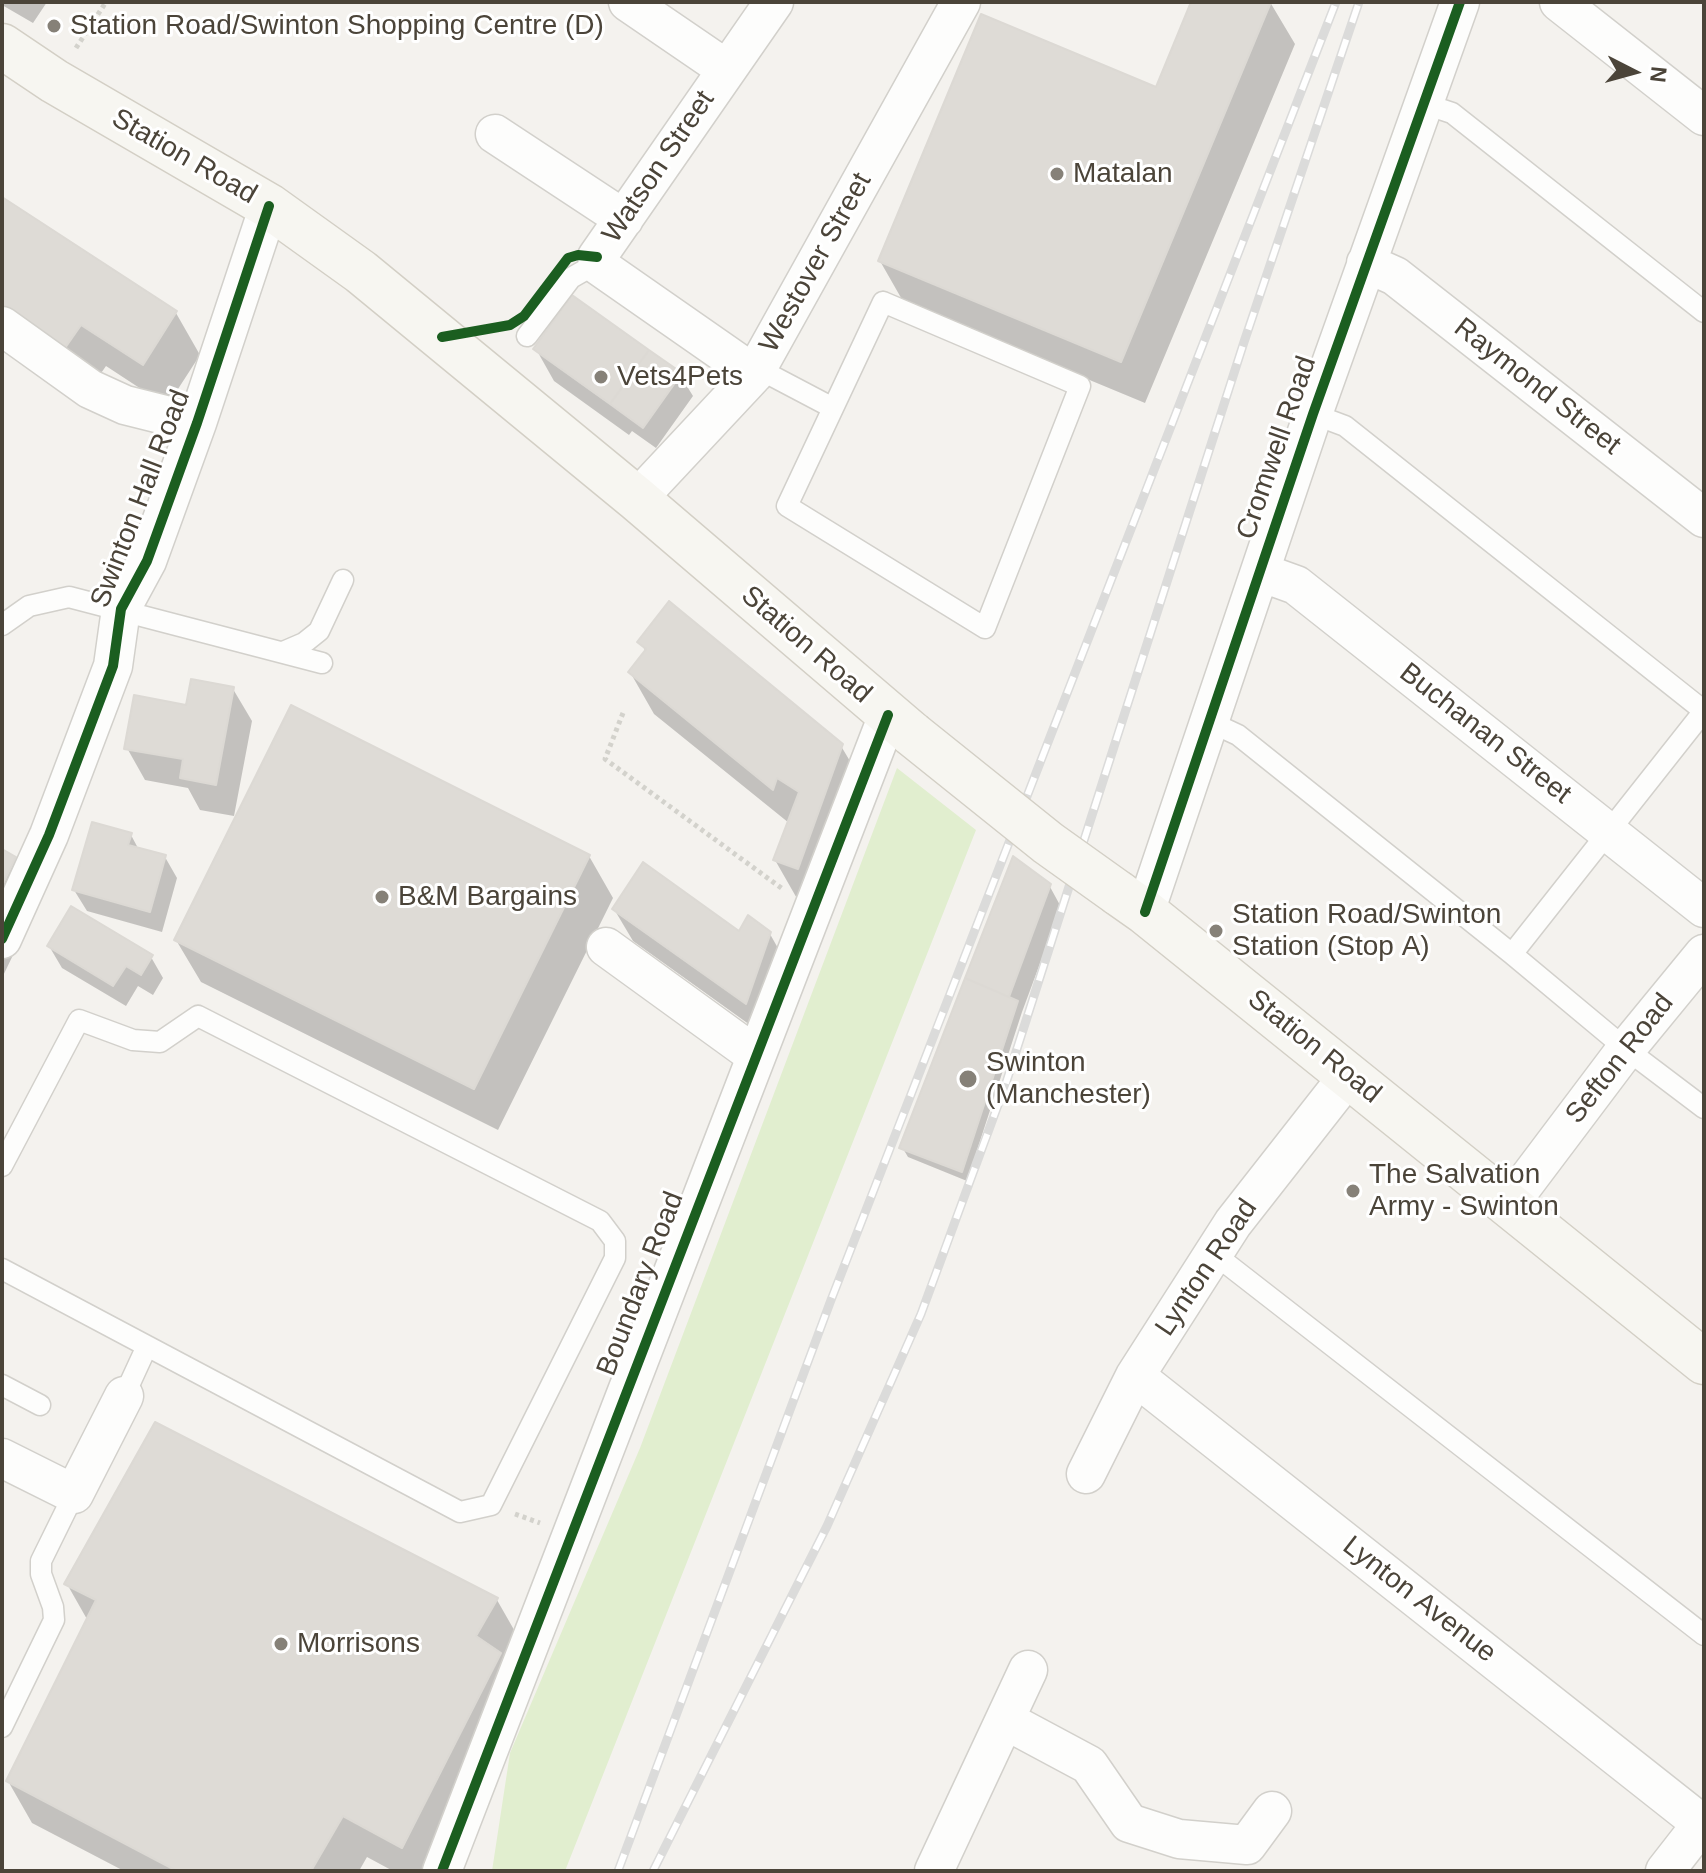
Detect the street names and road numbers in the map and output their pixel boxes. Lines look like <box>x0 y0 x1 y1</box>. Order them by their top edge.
street label: Watson Street <box>596 84 722 250</box>
street label: Station Road <box>106 102 262 212</box>
street label: Westover Street <box>753 167 879 359</box>
street label: Raymond Street <box>1447 311 1627 463</box>
street label: Cromwell Road <box>1230 352 1324 544</box>
street label: Swinton Hall Road <box>84 385 198 613</box>
street label: Station Road <box>734 579 878 711</box>
street label: Buchanan Street <box>1392 657 1578 811</box>
street label: Station Road <box>1241 983 1387 1111</box>
street label: Sefton Road <box>1559 987 1681 1131</box>
street label: Boundary Road <box>590 1187 692 1381</box>
street label: Lynton Road <box>1149 1193 1265 1343</box>
street label: Lynton Avenue <box>1336 1530 1502 1670</box>

